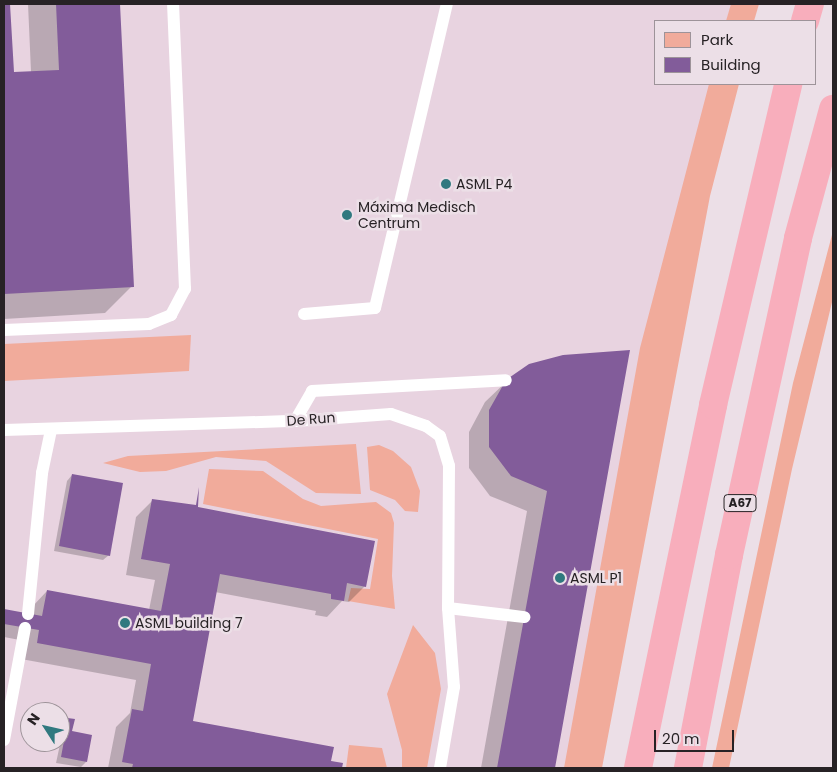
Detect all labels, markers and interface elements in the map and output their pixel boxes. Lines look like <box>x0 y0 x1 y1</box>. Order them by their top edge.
legend <box>654 20 817 85</box>
text: Park <box>701 29 733 50</box>
text: Building <box>701 54 761 75</box>
place label: ASML P4 <box>456 176 512 192</box>
marker: ASML P4 <box>440 178 452 190</box>
place label: Máxima Medisch Centrum <box>358 199 476 232</box>
marker: Máxima Medisch Centrum <box>340 208 354 222</box>
street label: De Run <box>286 409 336 429</box>
road number: A67 <box>722 493 758 512</box>
place label: ASML P1 <box>570 570 622 586</box>
marker: ASML P1 <box>554 572 566 584</box>
place label: ASML building 7 <box>135 615 243 631</box>
marker: ASML building 7 <box>119 617 131 629</box>
north arrow <box>20 702 70 752</box>
text: N <box>22 709 45 729</box>
scale bar <box>657 720 737 752</box>
text: 20 m <box>662 728 700 749</box>

